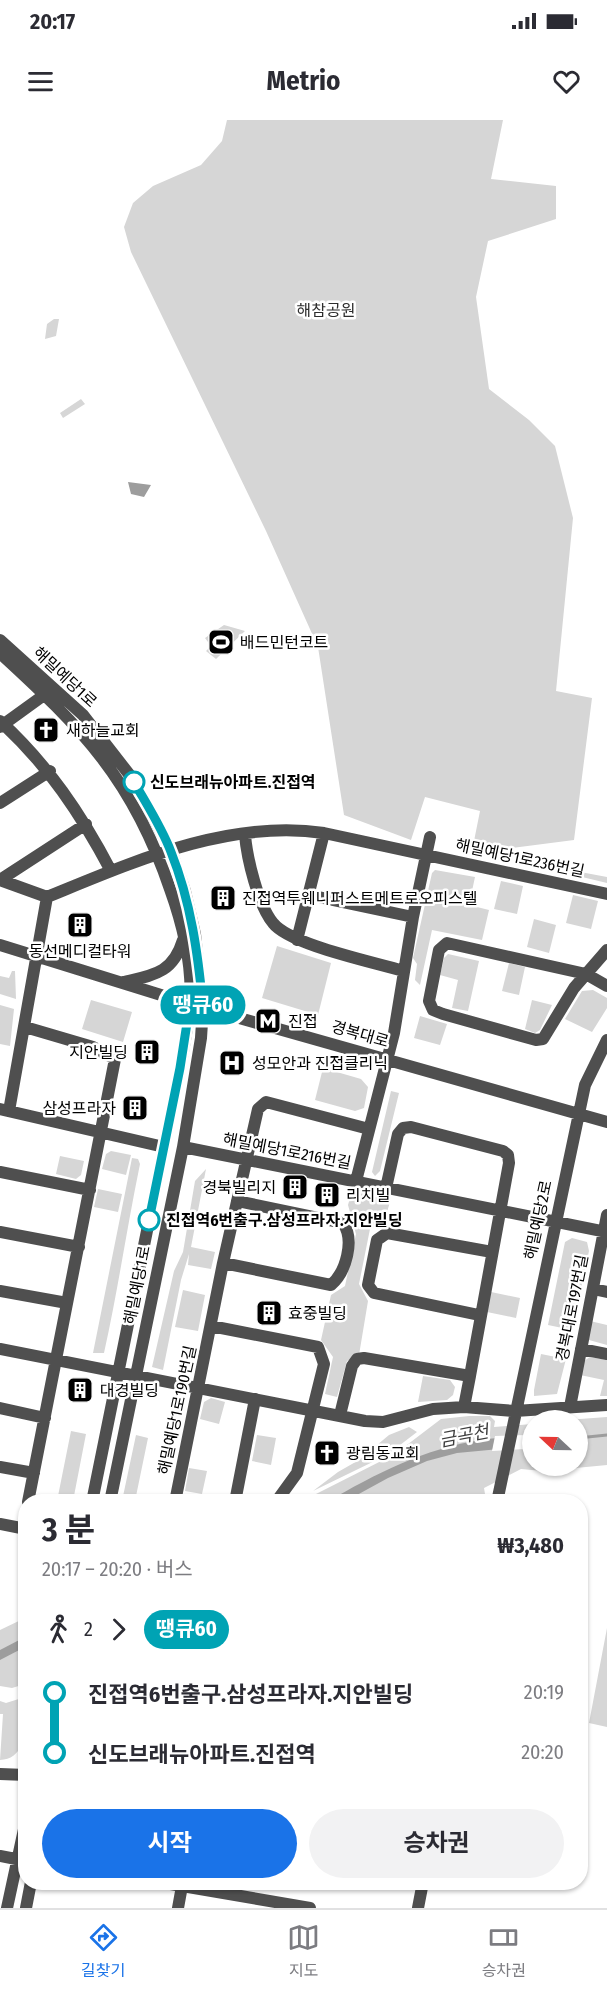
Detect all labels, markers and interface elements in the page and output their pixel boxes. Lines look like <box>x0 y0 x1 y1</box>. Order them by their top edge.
text: 20:17 <box>30 8 75 35</box>
icon: menu <box>24 65 57 98</box>
text: Metrio <box>267 65 340 97</box>
icon: heart <box>550 65 583 98</box>
park label: 해참공원 <box>297 301 355 320</box>
sports icon: 배드민턴코트 <box>206 627 236 657</box>
place label: 배드민턴코트 <box>240 633 328 652</box>
street label: 해밀예당1로 <box>29 643 101 711</box>
church icon: 새하늘교회 <box>31 715 61 745</box>
place label: 새하늘교회 <box>66 721 140 740</box>
marker: 신도브래뉴아파트.진접역 <box>123 771 145 793</box>
place label: 신도브래뉴아파트.진접역 <box>150 773 316 792</box>
street label: 해밀예당1로236번길 <box>454 835 586 881</box>
building icon: 진접역투웨니퍼스트메트로오피스텔 <box>208 883 238 913</box>
place label: 진접역투웨니퍼스트메트로오피스텔 <box>242 889 478 908</box>
building icon: 동선메디컬타워 <box>65 910 95 940</box>
place label: 동선메디컬타워 <box>28 942 132 961</box>
line badge: 땡큐60 <box>161 986 245 1024</box>
text: 땡큐60 <box>172 992 234 1018</box>
metro station icon: 진접 <box>253 1006 283 1036</box>
place label: 진접 <box>288 1012 317 1031</box>
street label: 경복대로 <box>329 1017 391 1051</box>
building icon: 지안빌딩 <box>132 1037 162 1067</box>
place label: 지안빌딩 <box>69 1043 128 1062</box>
hospital icon: 성모안과 진접클리닉 <box>217 1048 247 1078</box>
place label: 성모안과 진접클리닉 <box>252 1054 388 1073</box>
building icon: 삼성프라자 <box>120 1093 150 1123</box>
place label: 삼성프라자 <box>42 1099 116 1118</box>
street label: 해밀예당1로216번길 <box>221 1129 353 1173</box>
building icon: 경북빌리지 <box>280 1172 310 1202</box>
place label: 경북빌리지 <box>202 1178 276 1197</box>
street label: 해밀예당2로 <box>520 1178 556 1261</box>
building icon: 리치빌 <box>312 1180 342 1210</box>
place label: 리치빌 <box>346 1186 390 1205</box>
marker: 진접역6번출구.삼성프라자.지안빌딩 <box>138 1209 160 1231</box>
place label: 진접역6번출구.삼성프라자.지안빌딩 <box>166 1211 403 1230</box>
street label: 해밀예당1로 <box>120 1244 154 1326</box>
street label: 경복대로197번길 <box>552 1253 592 1363</box>
building icon: 효중빌딩 <box>254 1298 284 1328</box>
place label: 효중빌딩 <box>288 1304 347 1323</box>
street label: 해밀예당1로190번길 <box>154 1344 200 1476</box>
building icon: 대경빌딩 <box>65 1375 95 1405</box>
place label: 대경빌딩 <box>100 1381 159 1400</box>
north arrow <box>522 1410 588 1476</box>
map controls <box>522 1410 588 1476</box>
water label: 금곡천 <box>438 1420 493 1452</box>
church icon: 광림동교회 <box>312 1438 342 1468</box>
place label: 광림동교회 <box>346 1444 420 1463</box>
text: 3 분 <box>42 1510 95 1550</box>
text: ₩3,480 <box>497 1532 564 1559</box>
text: 20:17 – 20:20 · 버스 <box>42 1557 193 1581</box>
icon: walk <box>42 1613 75 1646</box>
icon: forward <box>102 1613 135 1646</box>
text: 땡큐60 <box>156 1616 217 1642</box>
text: 2 <box>84 1617 93 1641</box>
text: 20:19 <box>524 1680 564 1704</box>
text: 진접역6번출구.삼성프라자.지안빌딩 <box>88 1681 413 1708</box>
text: 20:20 <box>521 1740 564 1764</box>
text: 신도브래뉴아파트.진접역 <box>88 1741 316 1768</box>
button: 시작 <box>42 1809 297 1878</box>
button: 승차권 <box>309 1809 564 1878</box>
tab: 길찾기 <box>81 1921 125 1981</box>
tab: 지도 <box>287 1921 320 1981</box>
tab: 승차권 <box>482 1921 526 1981</box>

